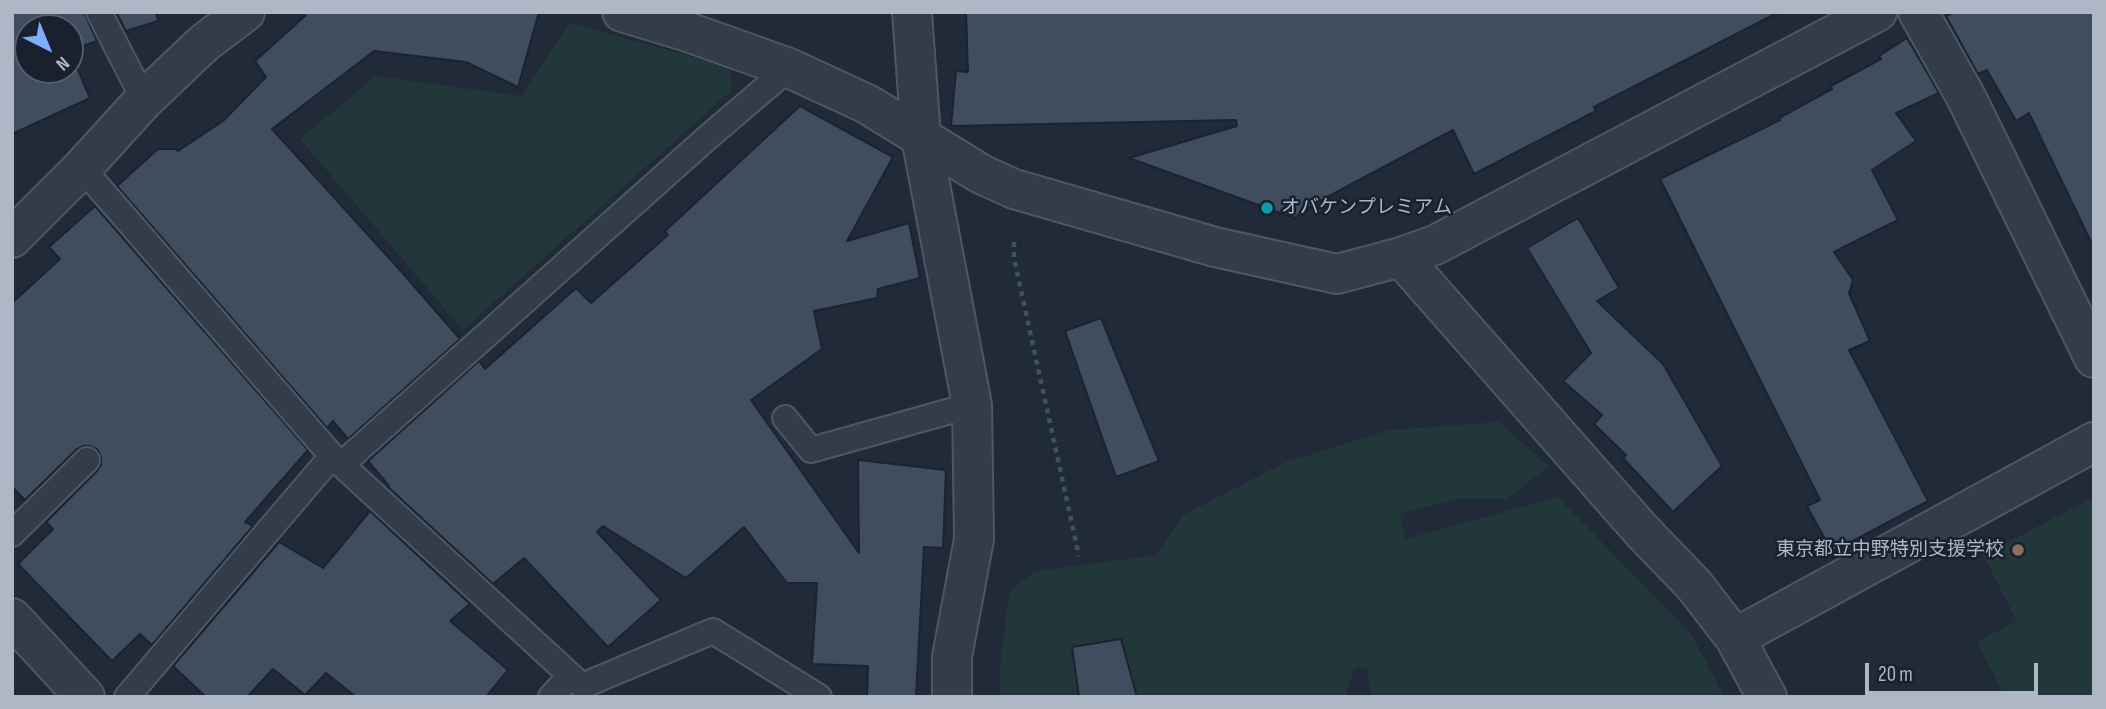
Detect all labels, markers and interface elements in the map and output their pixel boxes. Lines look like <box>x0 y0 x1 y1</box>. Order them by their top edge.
north arrow <box>14 14 84 84</box>
text: N <box>51 51 74 75</box>
place label: オバケンプレミアム <box>1281 197 1452 219</box>
marker: オバケンプレミアム <box>1259 200 1275 216</box>
place label: 東京都立中野特別支援学校 <box>1776 539 2004 561</box>
marker: 東京都立中野特別支援学校 <box>2010 542 2026 558</box>
scale bar <box>1868 650 2041 694</box>
text: 20 m <box>1878 662 1913 687</box>

